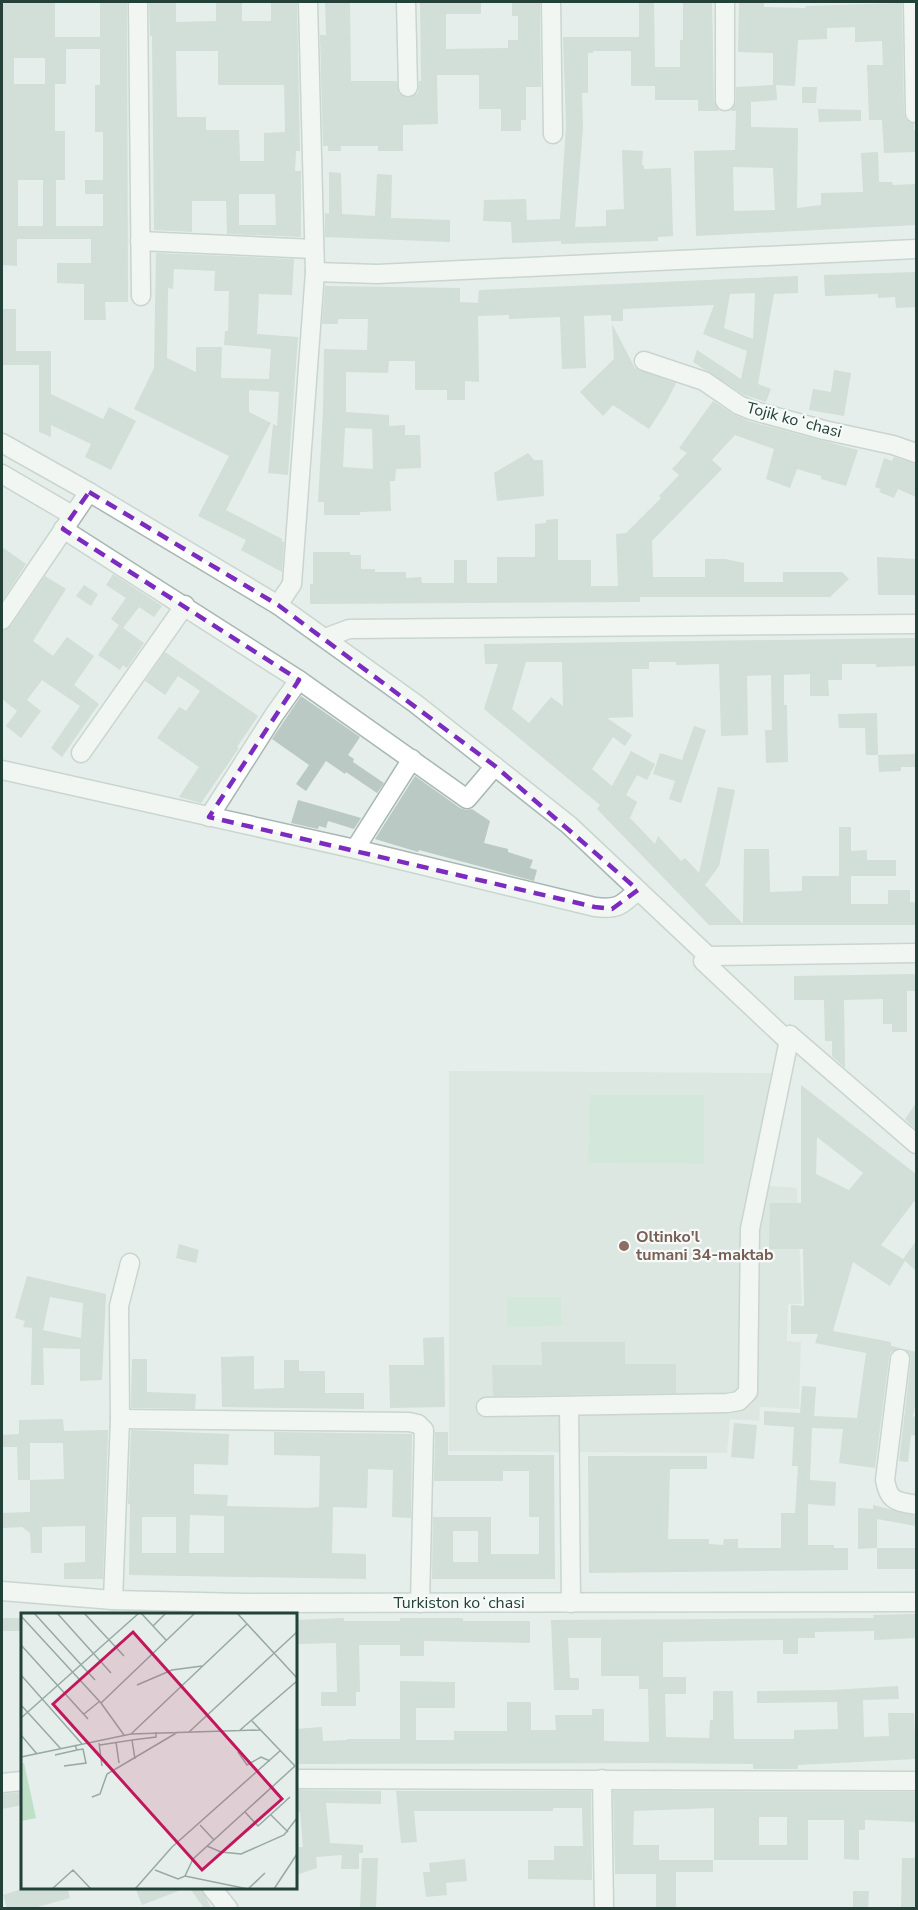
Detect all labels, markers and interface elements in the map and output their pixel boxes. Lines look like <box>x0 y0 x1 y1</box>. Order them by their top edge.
street label: Tojik koʻchasi <box>744 397 844 443</box>
place label: Oltinko'l tumani 34-maktab <box>636 1226 774 1266</box>
marker: Oltinko'l tumani 34-maktab <box>617 1239 631 1253</box>
street label: Turkiston koʻchasi <box>393 1592 525 1614</box>
inset map <box>21 1613 297 1889</box>

